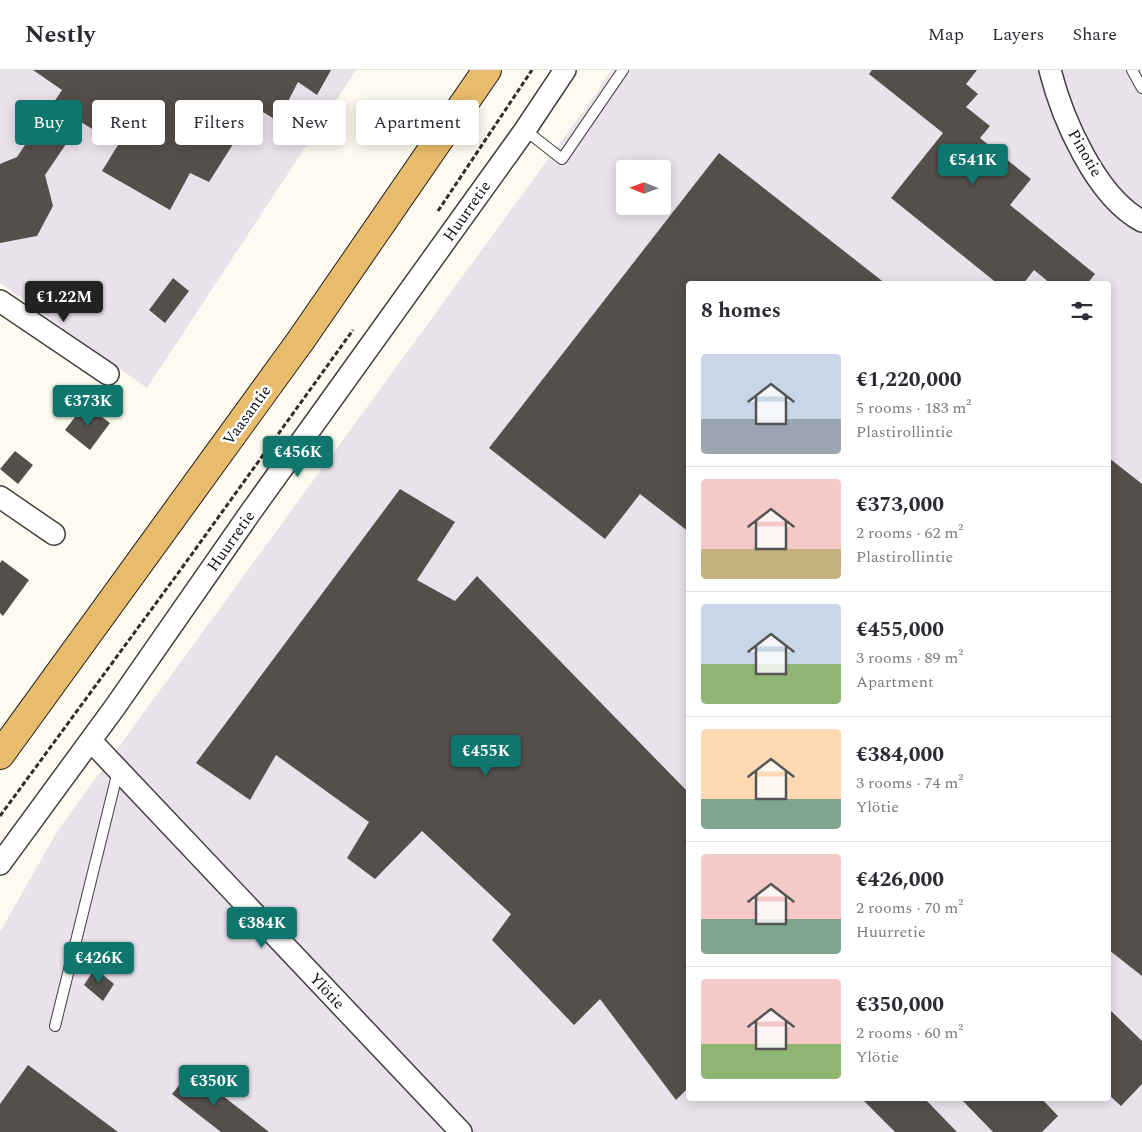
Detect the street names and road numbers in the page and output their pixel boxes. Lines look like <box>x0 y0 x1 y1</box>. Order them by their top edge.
street label: Pinotie <box>1062 125 1108 181</box>
street label: Huurretie <box>437 176 497 246</box>
street label: Vaasantie <box>217 380 277 450</box>
street label: Huurretie <box>201 506 261 576</box>
street label: Ylötie <box>304 967 350 1015</box>

